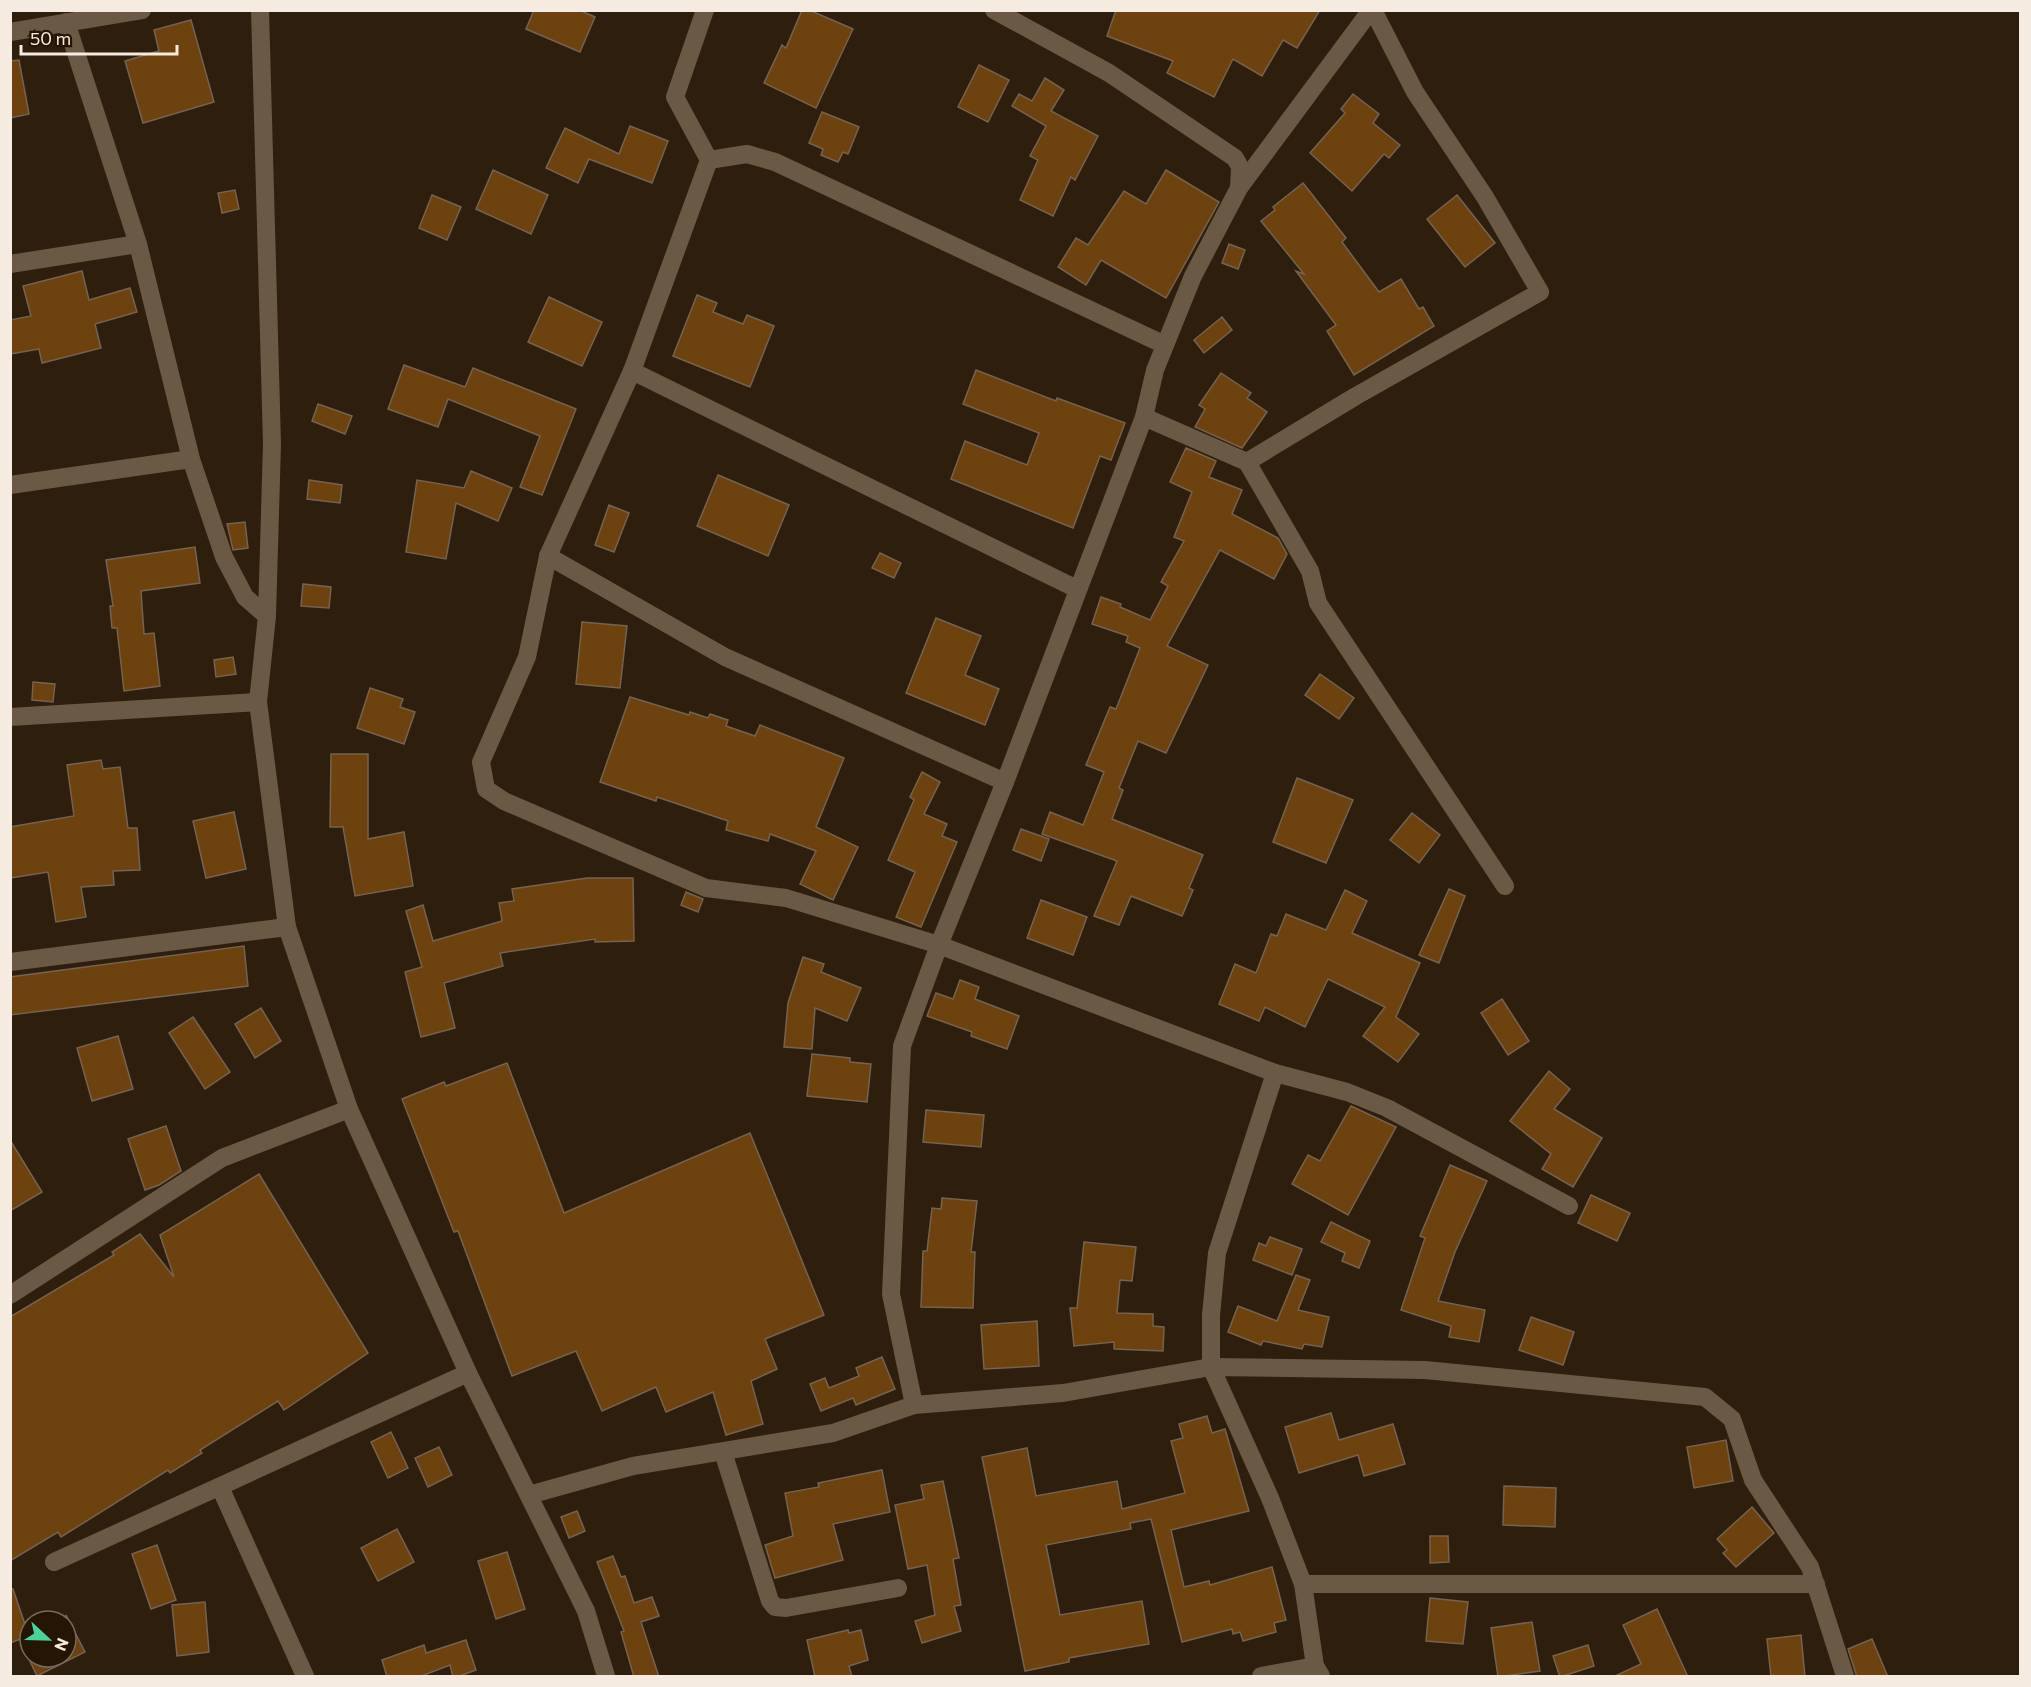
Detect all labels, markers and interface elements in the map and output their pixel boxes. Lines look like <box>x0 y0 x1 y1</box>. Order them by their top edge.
scale bar <box>21 18 177 56</box>
text: 50 m <box>30 27 71 49</box>
north arrow <box>18 1609 78 1669</box>
text: N <box>51 1636 73 1654</box>

